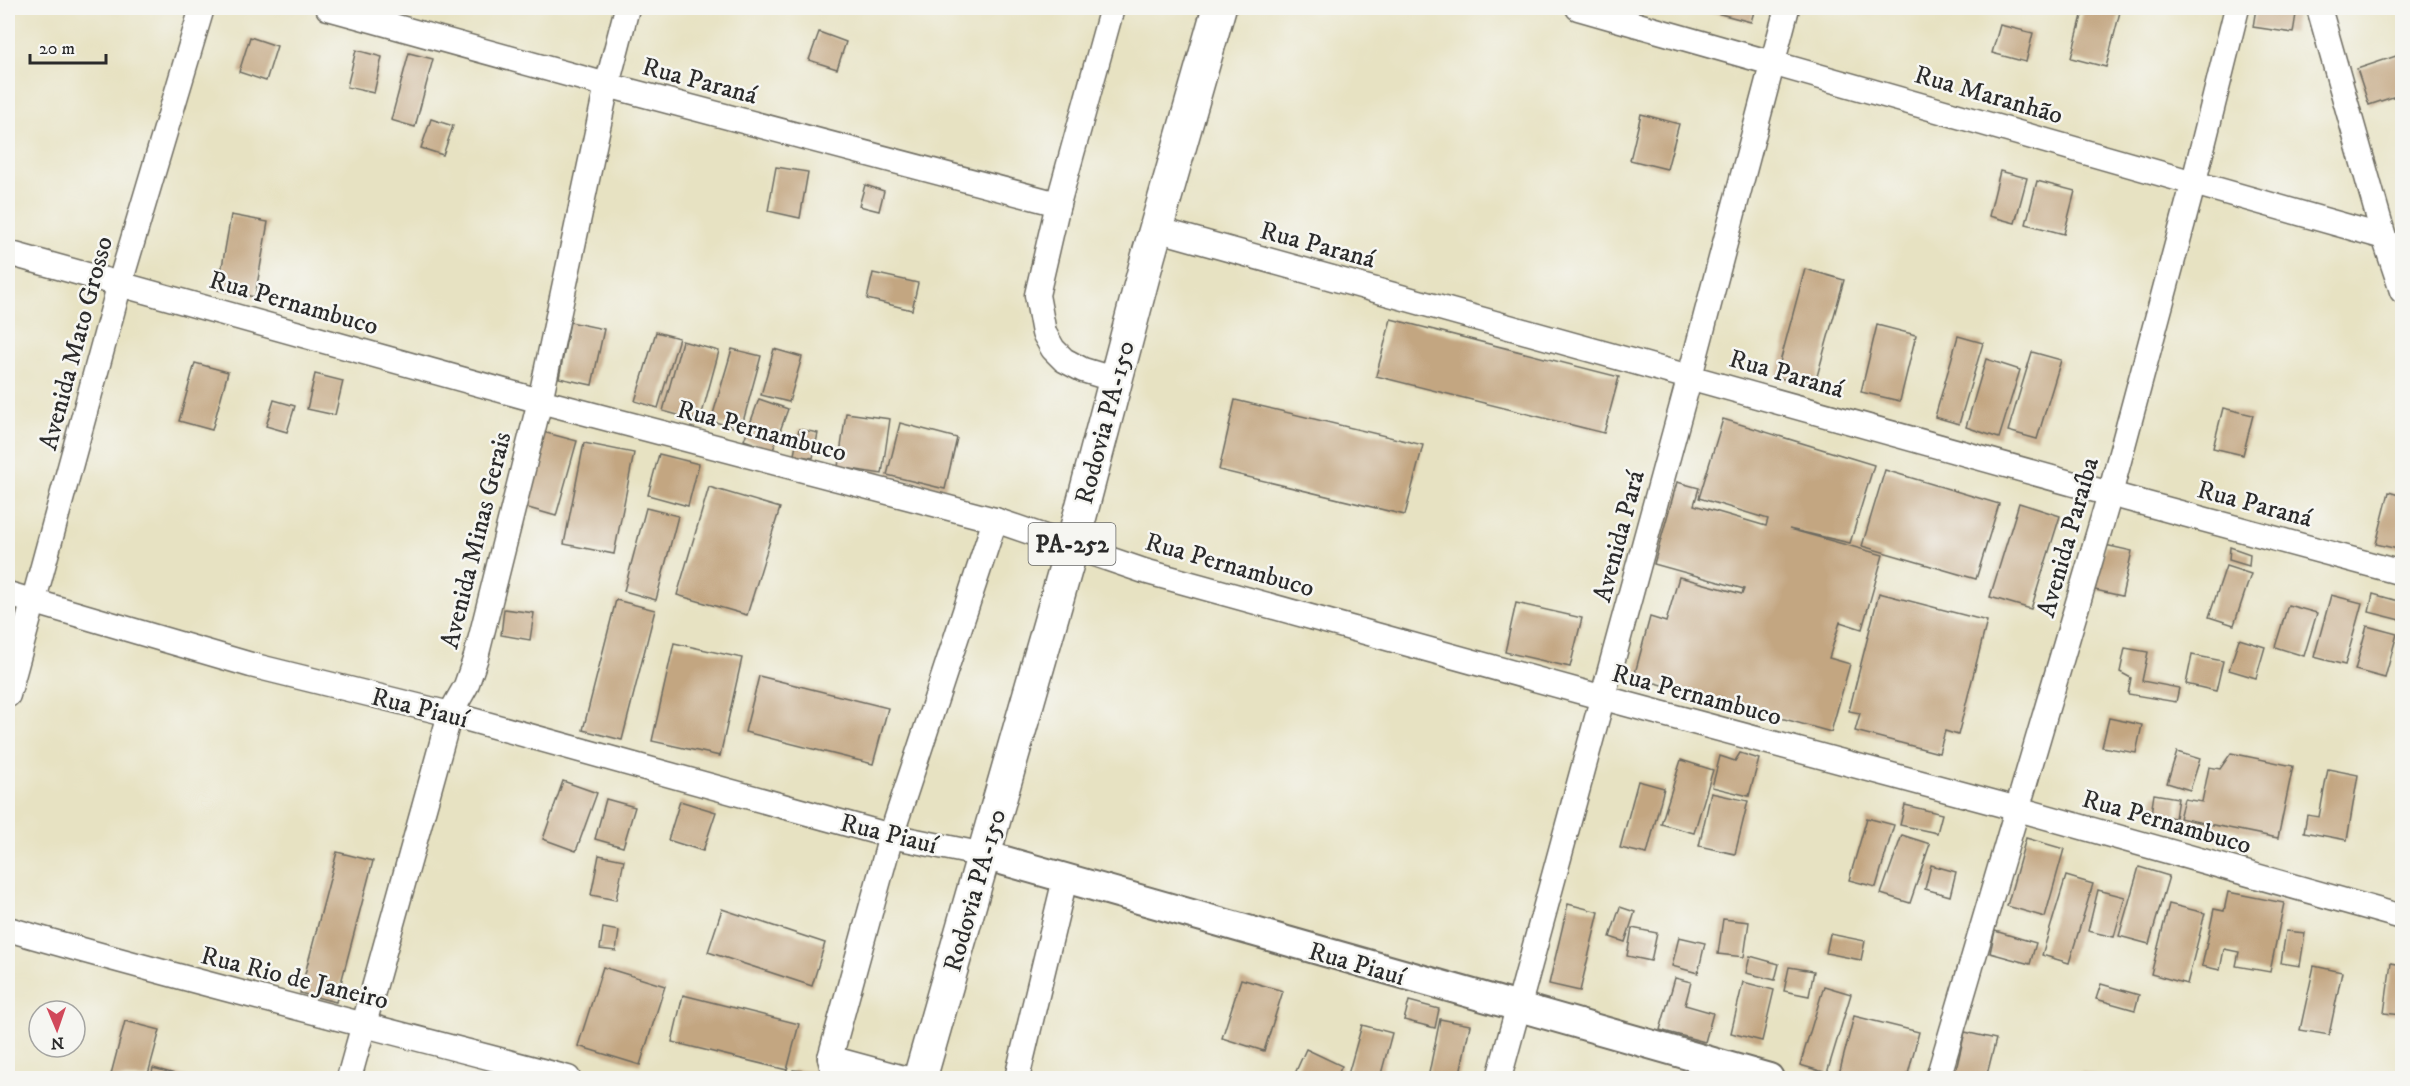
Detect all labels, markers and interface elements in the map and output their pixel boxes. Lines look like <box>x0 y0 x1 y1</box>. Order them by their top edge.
scale bar <box>30 27 106 65</box>
text: 20 m <box>39 38 75 60</box>
street label: Rua Paraná <box>638 50 761 113</box>
street label: Rua Maranhão <box>1911 59 2067 132</box>
street label: Rua Paraná <box>1256 214 1379 277</box>
street label: Avenida Mato Grosso <box>32 233 121 454</box>
street label: Rua Pernambuco <box>205 264 382 343</box>
street label: Rodovia PA-150 <box>1068 337 1143 508</box>
street label: Rua Paraná <box>1725 342 1848 407</box>
street label: Rua Pernambuco <box>673 393 850 470</box>
street label: Avenida Minas Gerais <box>434 428 519 652</box>
street label: Avenida Paraíba <box>2030 454 2107 621</box>
street label: Avenida Pará <box>1586 467 1653 606</box>
street label: Rua Paraná <box>2193 473 2316 536</box>
road number: PA-252 <box>1028 523 1116 565</box>
street label: Rua Pernambuco <box>1141 526 1318 605</box>
street label: Rua Pernambuco <box>1608 657 1785 734</box>
street label: Rua Piauí <box>368 681 473 737</box>
street label: Rua Pernambuco <box>2078 783 2255 862</box>
street label: Rodovia PA-150 <box>936 805 1014 976</box>
street label: Rua Piauí <box>837 807 942 863</box>
street label: Rua Piauí <box>1305 935 1410 994</box>
street label: Rua Rio de Janeiro <box>197 939 392 1018</box>
north arrow <box>27 999 87 1059</box>
text: N <box>51 1033 64 1053</box>

